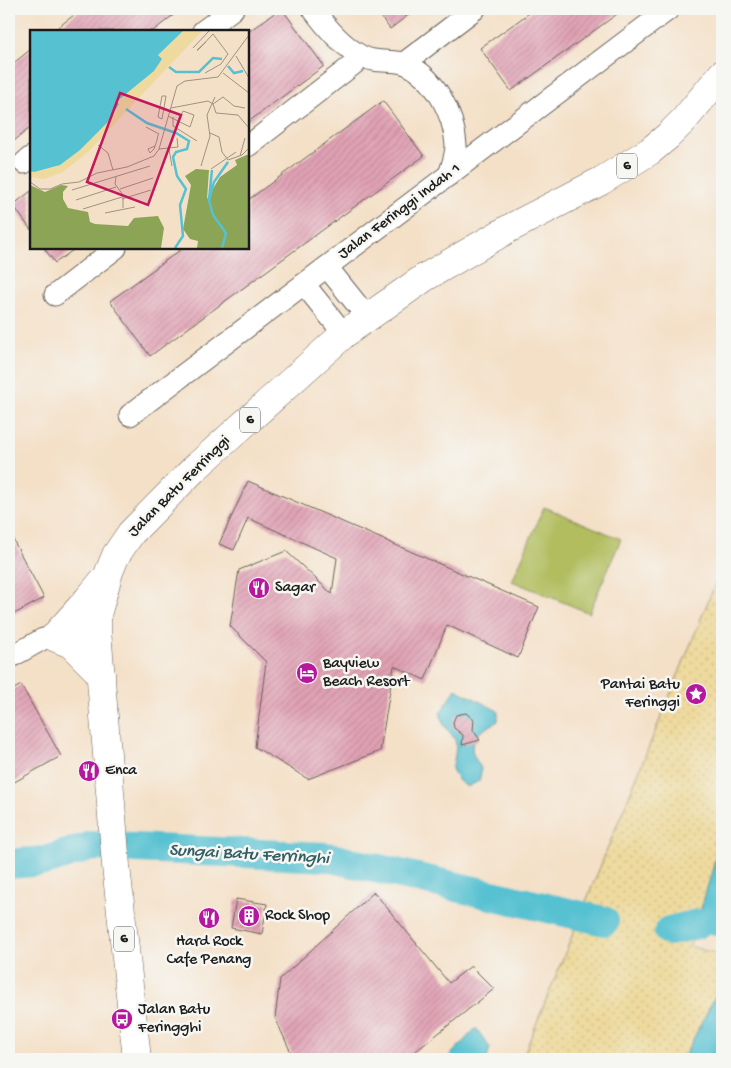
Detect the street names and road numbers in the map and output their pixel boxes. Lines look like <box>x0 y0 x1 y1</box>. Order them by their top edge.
road number: 6 <box>617 154 637 178</box>
street label: Jalan Feringgi Indah 1 <box>335 160 465 264</box>
road number: 6 <box>240 408 260 432</box>
street label: Jalan Batu Ferringgi <box>125 432 235 542</box>
road number: 6 <box>114 926 134 952</box>

